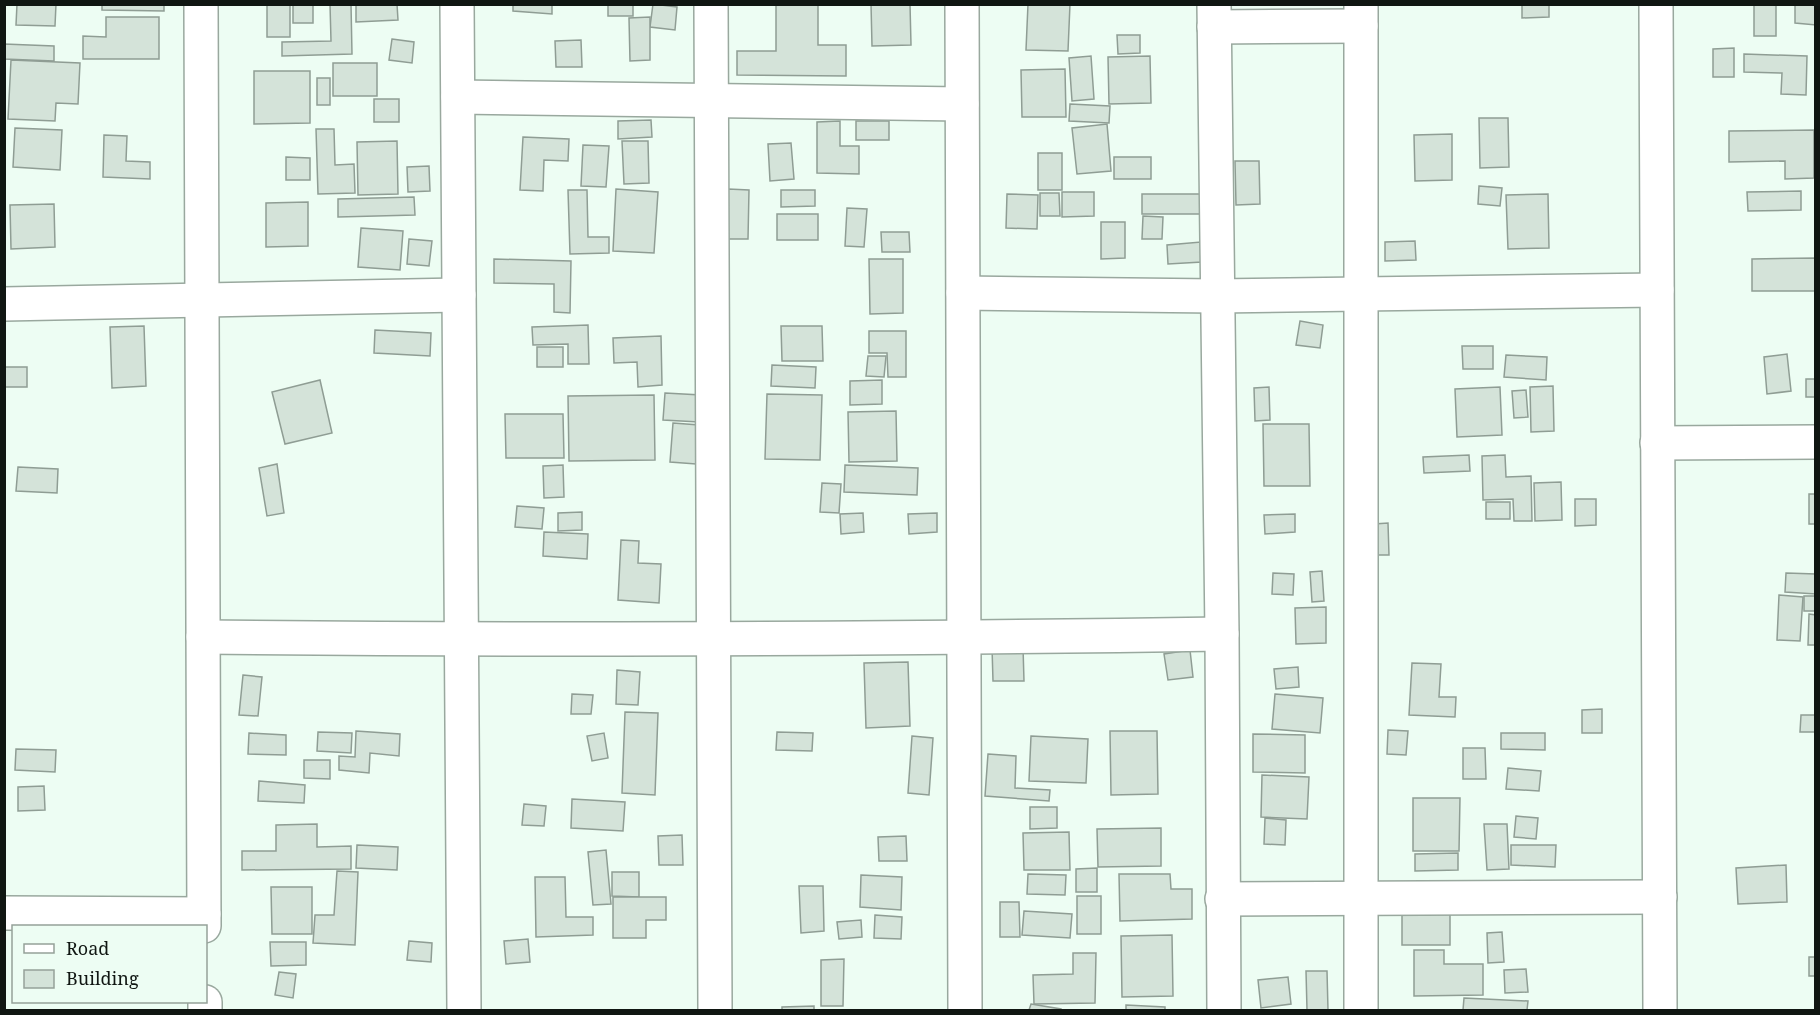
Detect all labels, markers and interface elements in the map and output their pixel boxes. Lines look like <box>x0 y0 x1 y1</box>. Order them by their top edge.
legend <box>12 925 207 1003</box>
text: Road <box>66 936 109 960</box>
text: Building <box>66 966 139 990</box>

